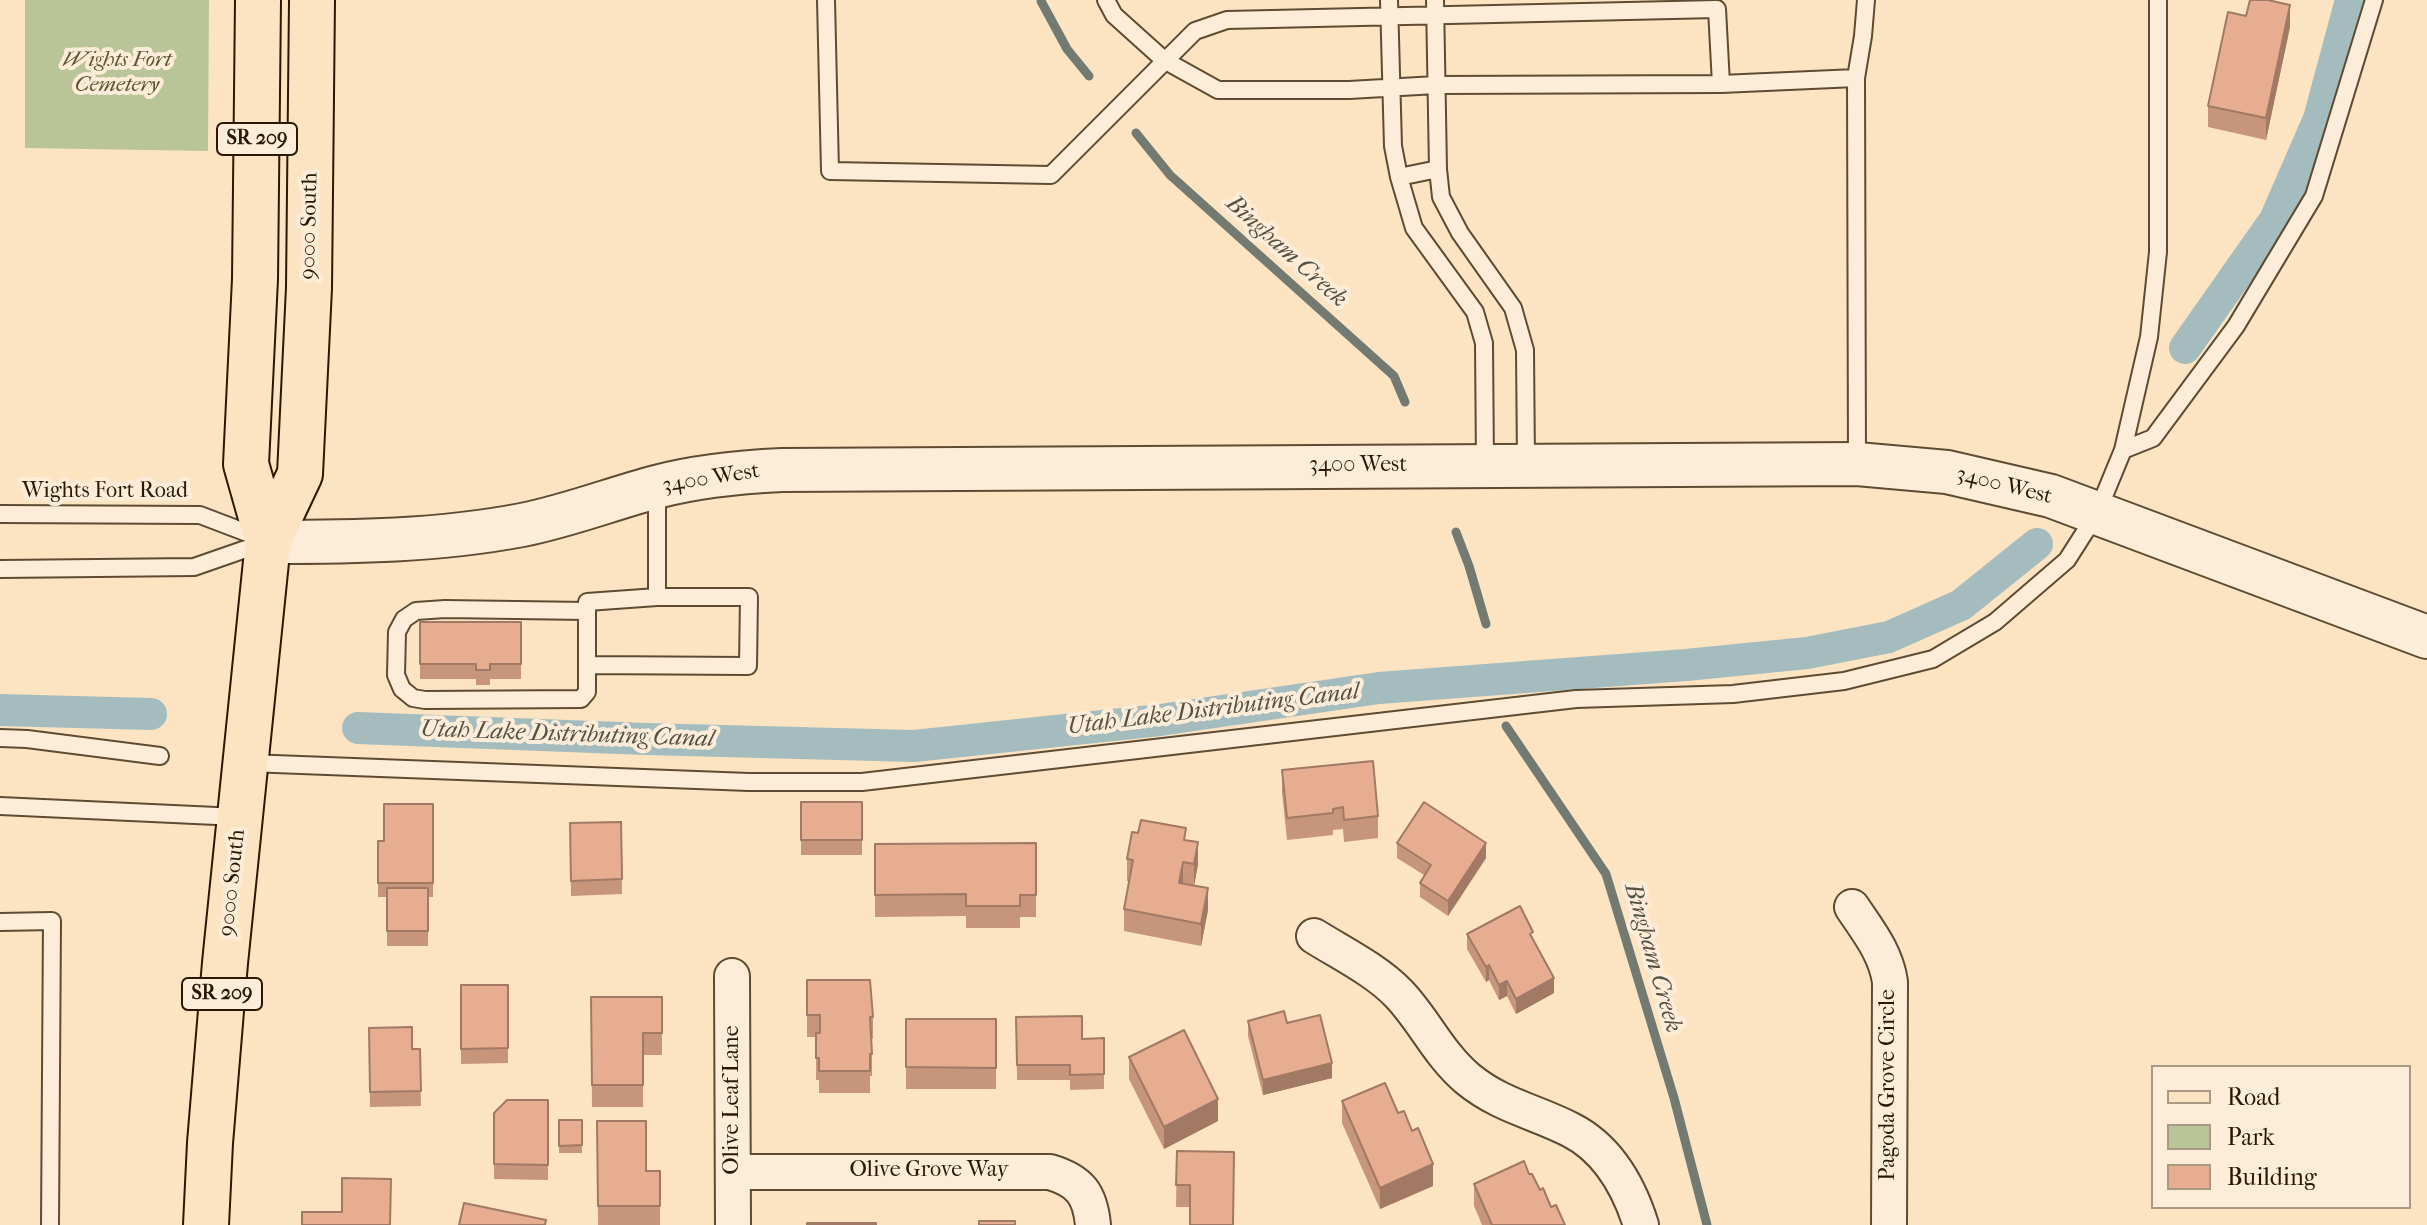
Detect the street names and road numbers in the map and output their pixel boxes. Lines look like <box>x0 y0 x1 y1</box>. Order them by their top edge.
road number: SR 209 <box>217 123 297 155</box>
street label: 9000 South <box>296 172 324 280</box>
street label: 3400 West <box>1309 453 1407 479</box>
street label: 3400 West <box>661 458 761 500</box>
street label: 3400 West <box>1953 461 2055 511</box>
street label: Wights Fort Road <box>22 479 188 505</box>
street label: 9000 South <box>214 828 252 938</box>
road number: SR 209 <box>182 978 262 1010</box>
street label: Pagoda Grove Circle <box>1876 989 1902 1181</box>
street label: Olive Leaf Lane <box>720 1025 746 1175</box>
street label: Olive Grove Way <box>849 1158 1009 1184</box>

